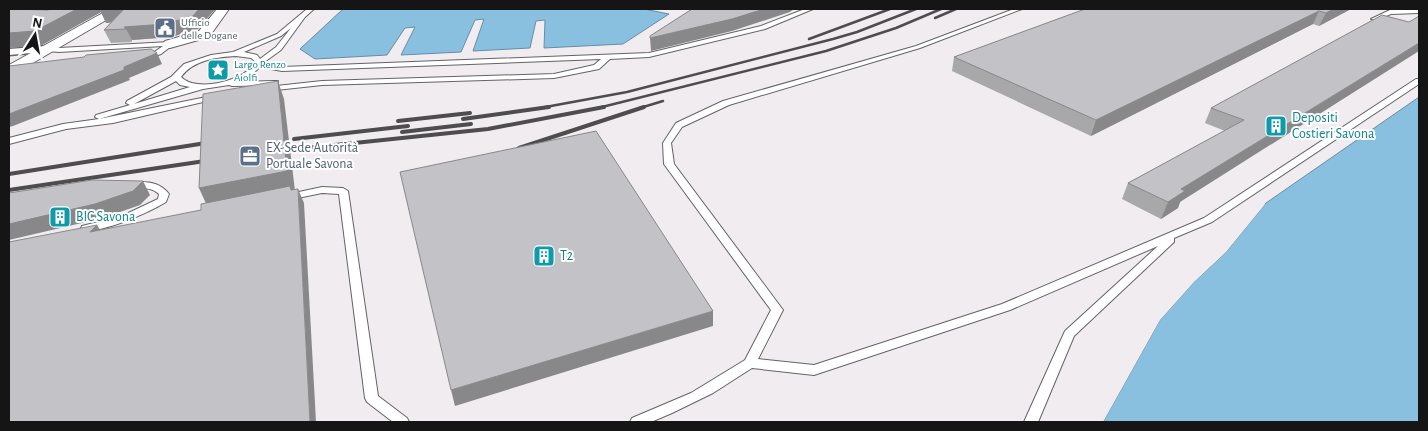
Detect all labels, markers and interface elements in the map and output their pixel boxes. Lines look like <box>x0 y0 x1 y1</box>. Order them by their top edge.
north arrow <box>10 10 60 60</box>
text: N <box>31 15 43 31</box>
public building icon: Ufficio delle Dogane <box>153 16 177 40</box>
place label: Ufficio delle Dogane <box>181 17 238 41</box>
place icon: Largo Renzo Aiolfi <box>206 58 230 82</box>
place label: Largo Renzo Aiolfi <box>234 59 286 83</box>
place label: Depositi Costieri Savona <box>1292 111 1375 141</box>
building icon: Depositi Costieri Savona <box>1264 114 1288 138</box>
place label: EX-Sede Autorità Portuale Savona <box>266 141 359 171</box>
office icon: EX-Sede Autorità Portuale Savona <box>238 144 262 168</box>
building icon: BIC Savona <box>48 205 72 229</box>
place label: BIC Savona <box>76 210 136 224</box>
building icon: T2 <box>532 244 556 268</box>
place label: T2 <box>560 249 573 263</box>

